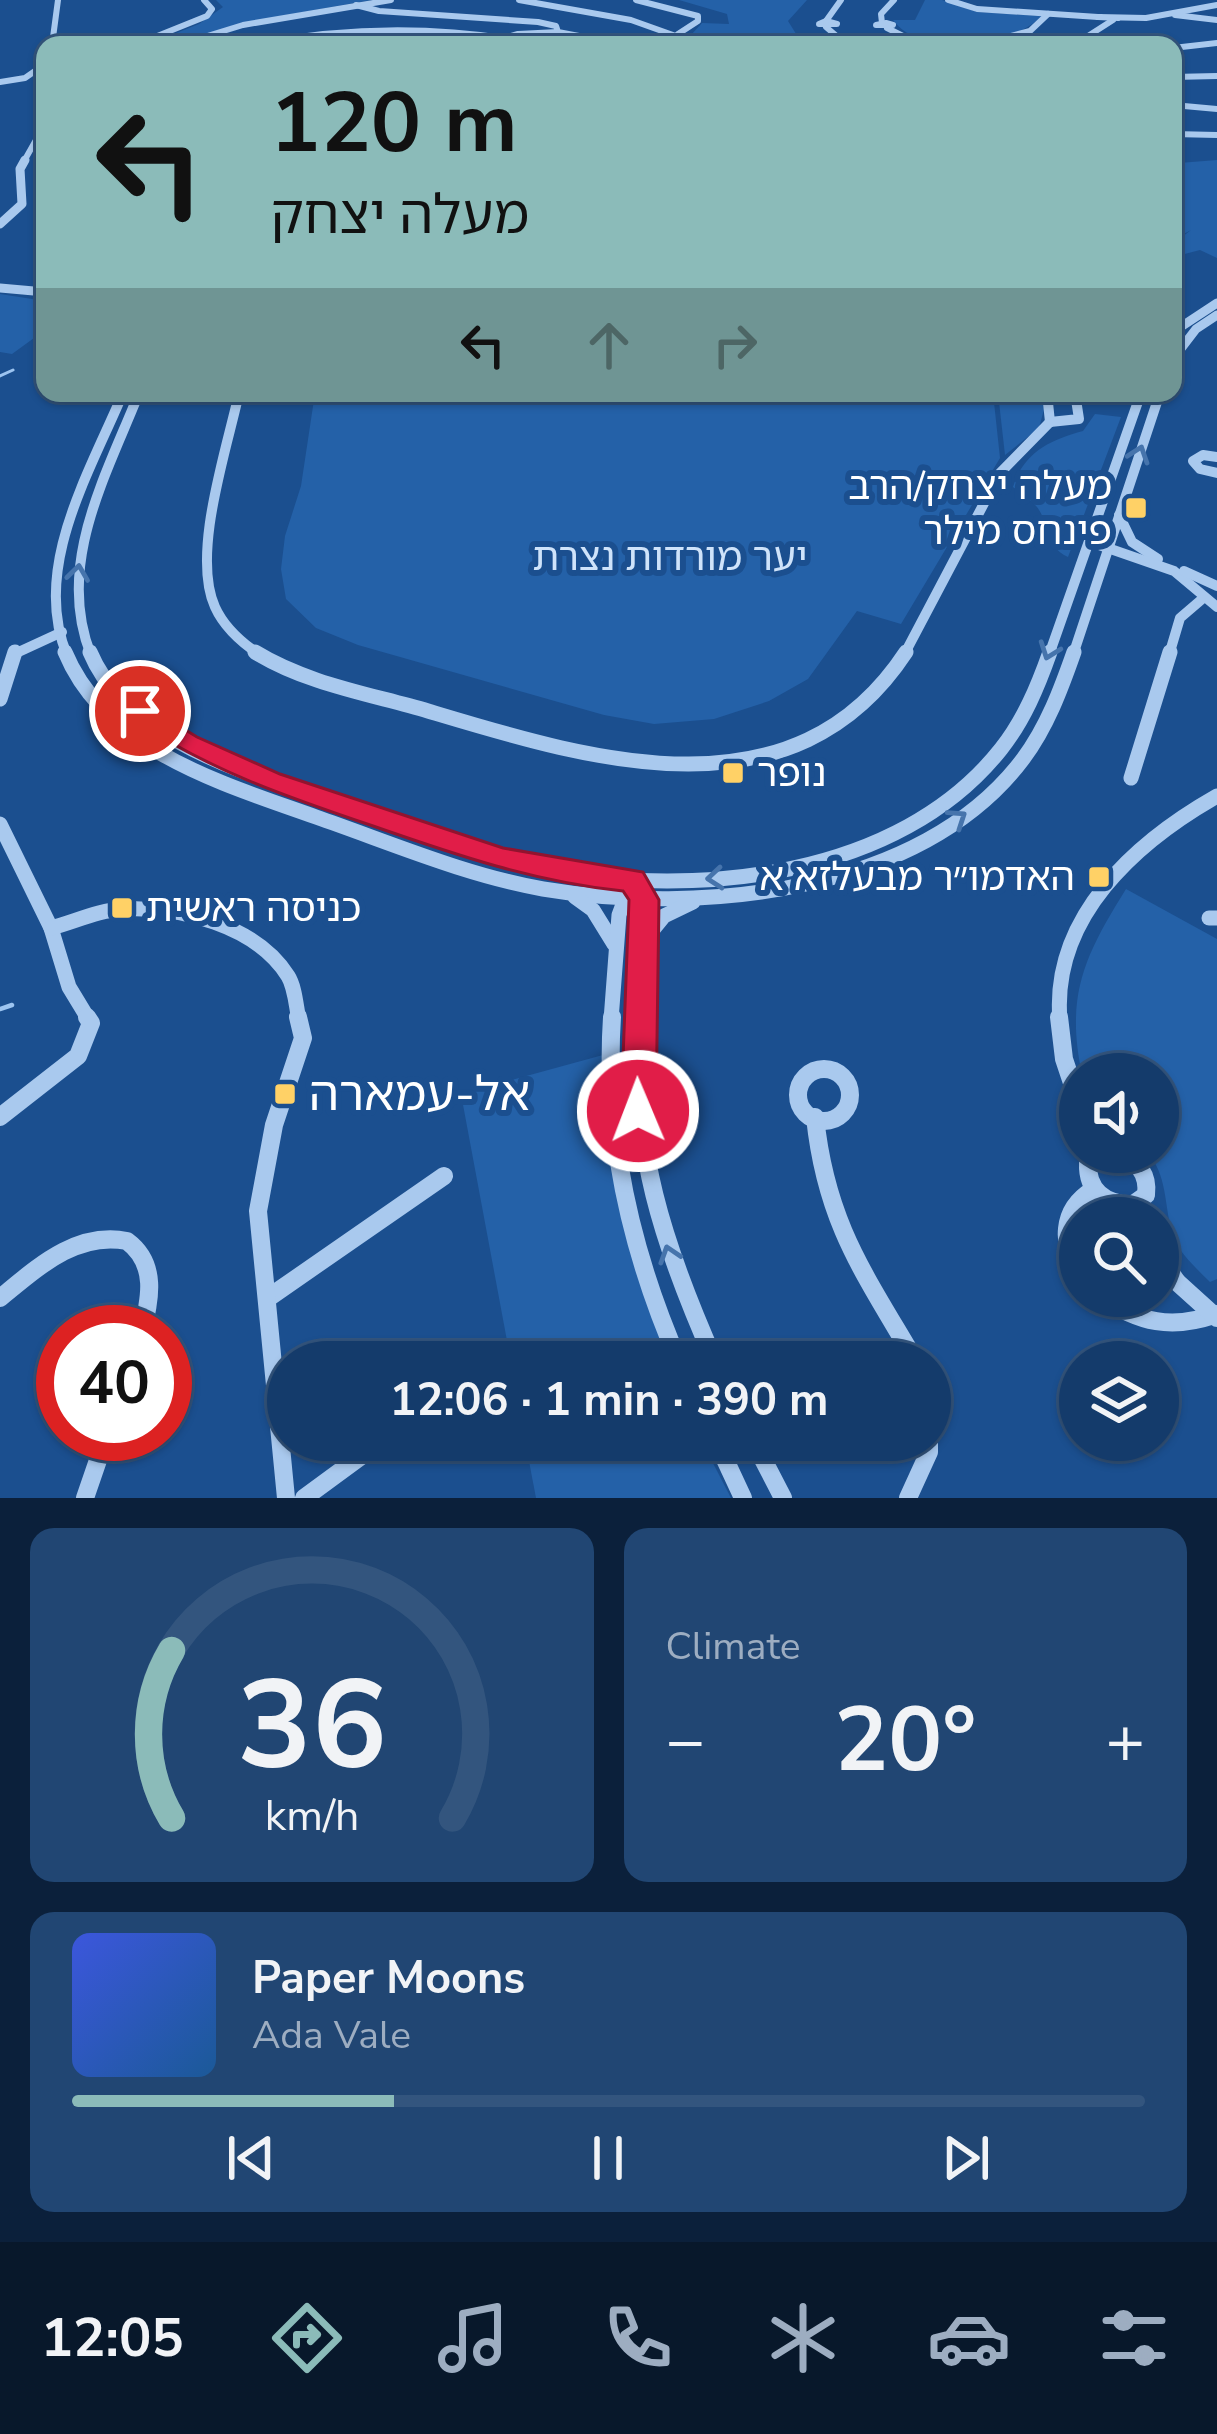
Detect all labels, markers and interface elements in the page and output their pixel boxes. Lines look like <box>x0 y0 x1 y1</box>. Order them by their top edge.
text: 120 m <box>270 66 518 181</box>
icon: left <box>72 84 228 240</box>
text: מעלה יצחק <box>270 178 529 252</box>
icon: left <box>450 312 516 378</box>
icon: ahead <box>576 312 642 378</box>
icon: right <box>702 312 768 378</box>
one-way arrow <box>1125 444 1150 465</box>
place label: מעלה יצחק/הרב פינחס מילר <box>848 460 1112 558</box>
marker: מעלה יצחק/הרב פינחס מילר <box>1123 495 1149 521</box>
park label: יער מורדות נצרת <box>533 531 807 584</box>
one-way arrow <box>64 563 90 583</box>
one-way arrow <box>1039 639 1064 660</box>
pin <box>89 660 191 762</box>
icon: arrive <box>107 678 173 744</box>
place label: נופר <box>757 747 827 800</box>
marker: נופר <box>720 760 746 786</box>
one-way arrow <box>944 810 966 832</box>
place label: האדמו״ר מבעלזא א <box>759 851 1075 904</box>
marker: האדמו״ר מבעלזא א <box>1086 864 1112 890</box>
one-way arrow <box>705 865 724 890</box>
place label: כניסה ראשית <box>146 882 361 935</box>
marker: כניסה ראשית <box>109 895 135 921</box>
position arrow <box>575 1048 701 1174</box>
map controls <box>1059 1053 1179 1461</box>
button: sound <box>1059 1053 1179 1173</box>
place label: אל-עמארה <box>309 1061 530 1127</box>
marker: אל-עמארה <box>272 1081 298 1107</box>
button: search <box>1059 1197 1179 1317</box>
one-way arrow <box>659 1244 684 1265</box>
speed limit sign: 40 <box>36 1305 192 1461</box>
button: layers <box>1059 1341 1179 1461</box>
text: 12:06 · 1 min · 390 m <box>389 1370 829 1431</box>
text: Climate <box>666 1620 801 1673</box>
text: 36 <box>237 1641 387 1811</box>
text: 20° <box>834 1679 976 1802</box>
text: − <box>666 1696 705 1786</box>
text: + <box>1105 1696 1145 1786</box>
text: km/h <box>264 1787 359 1845</box>
text: Paper Moons <box>252 1948 525 2009</box>
text: Ada Vale <box>252 2009 411 2062</box>
icon: previous <box>218 2125 284 2191</box>
icon: pause <box>575 2125 641 2191</box>
icon: next <box>933 2125 999 2191</box>
icon: directions <box>265 2296 349 2380</box>
icon: music <box>431 2296 515 2380</box>
icon: phone <box>596 2296 680 2380</box>
icon: climate <box>761 2296 845 2380</box>
icon: car <box>927 2296 1011 2380</box>
icon: filters <box>1092 2296 1176 2380</box>
text: 12:05 <box>41 2301 184 2375</box>

